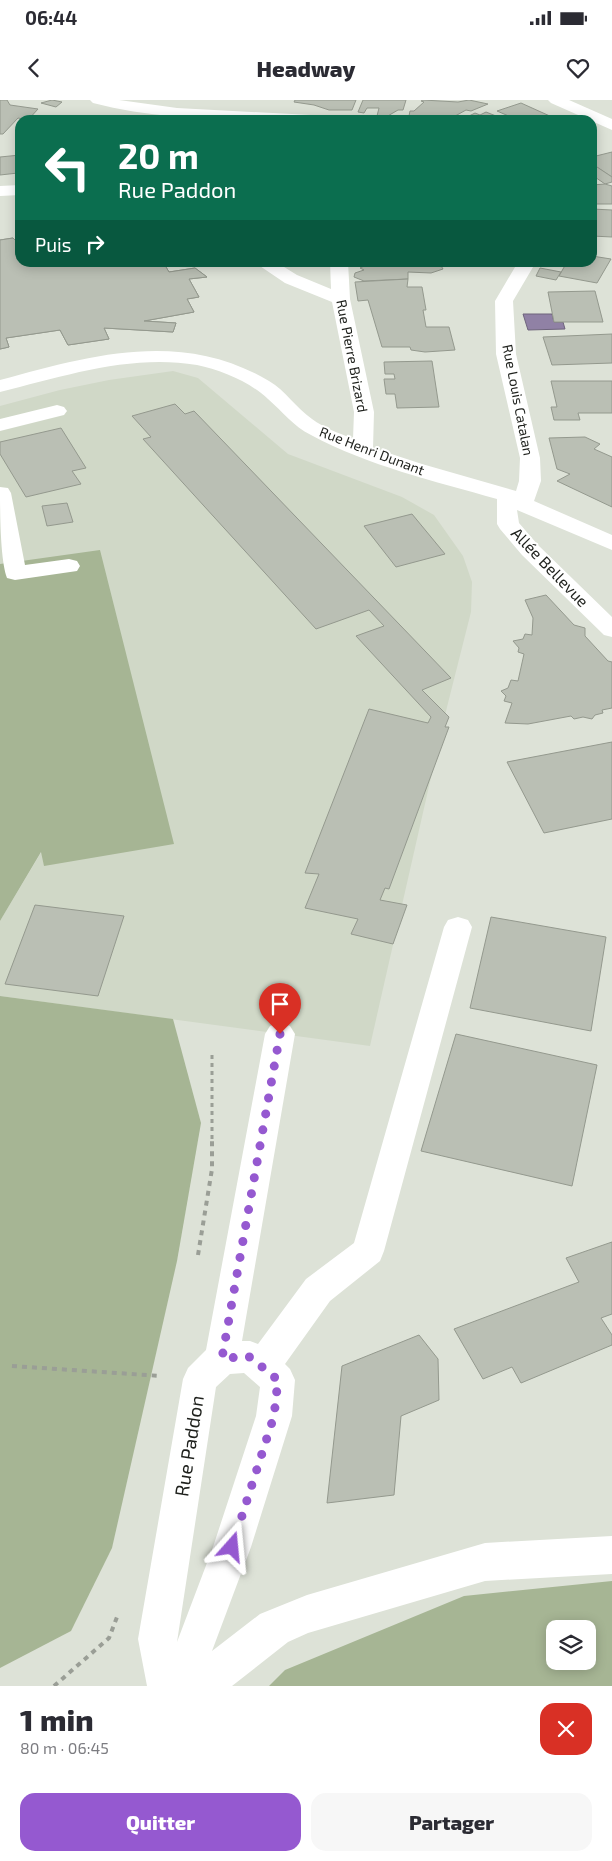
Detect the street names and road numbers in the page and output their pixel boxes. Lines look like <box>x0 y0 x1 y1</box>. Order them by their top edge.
street label: Rue Pierre Brizard <box>333 298 372 414</box>
street label: Rue Louis Catalan <box>499 343 538 457</box>
street label: Rue Henri Dunant <box>317 423 427 478</box>
street label: Allée Bellevue <box>508 523 593 610</box>
street label: Rue Paddon <box>169 1394 208 1498</box>

